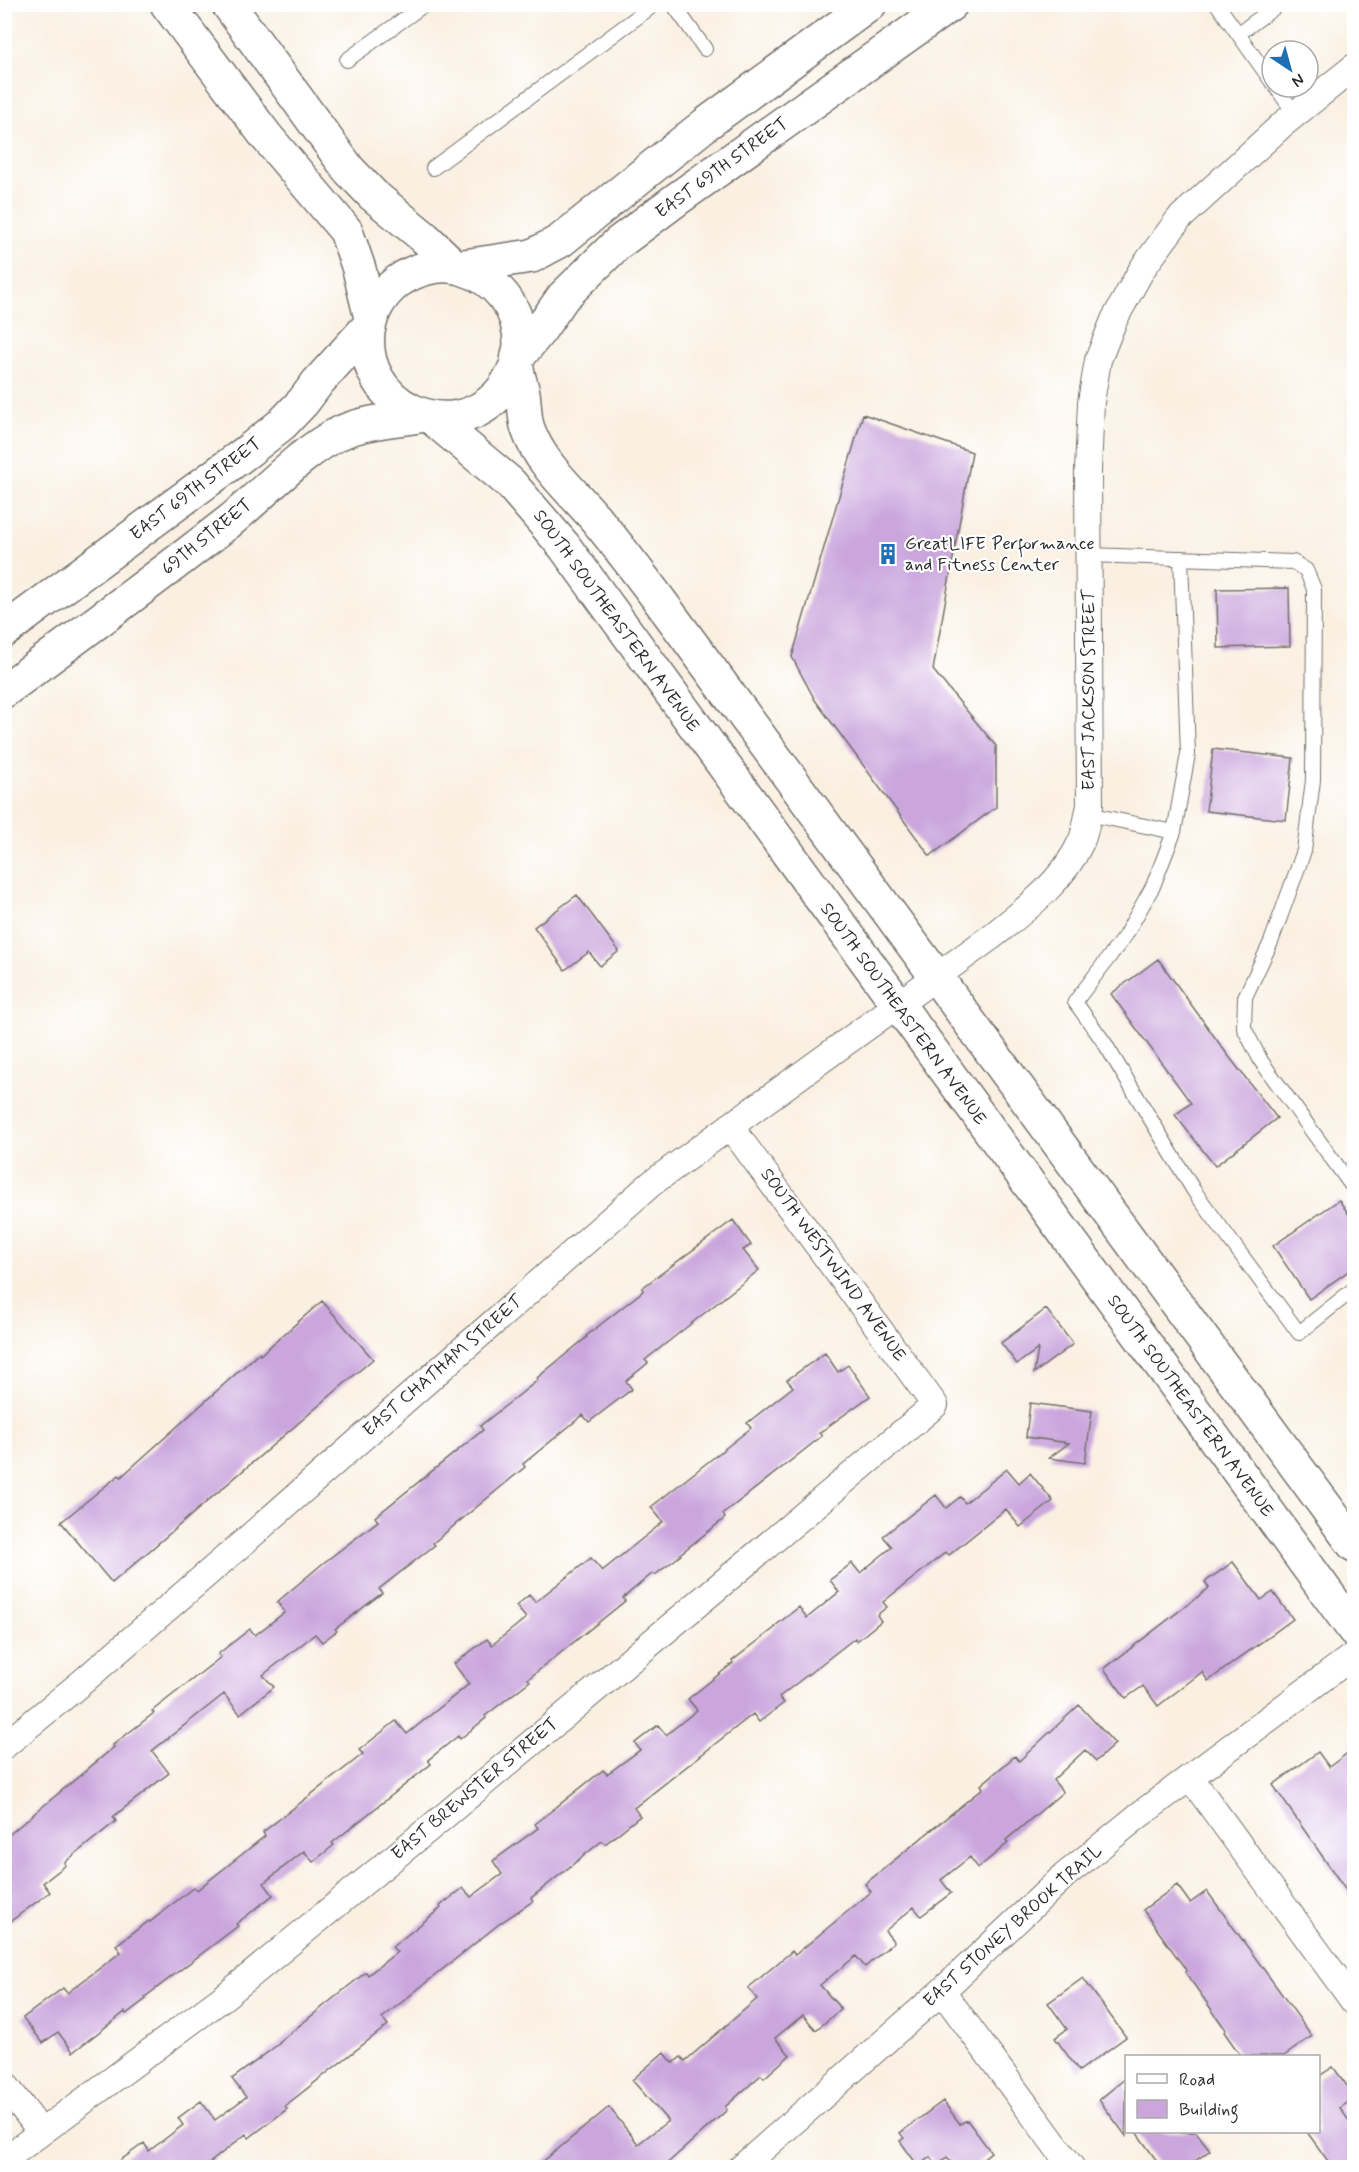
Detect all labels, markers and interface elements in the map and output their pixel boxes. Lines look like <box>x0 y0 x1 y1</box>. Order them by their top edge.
north arrow <box>1260 39 1320 99</box>
text: N <box>1287 68 1308 92</box>
street label: EAST 69TH STREET <box>651 112 793 224</box>
street label: EAST 69TH STREET <box>125 432 267 546</box>
street label: 69TH STREET <box>157 493 257 581</box>
street label: SOUTH SOUTHEASTERN AVENUE <box>527 505 705 737</box>
place label: GreatLIFE Performance and Fitness Center <box>905 532 1095 577</box>
building icon: GreatLIFE Performance and Fitness Center <box>876 542 900 566</box>
street label: EAST JACKSON STREET <box>1077 589 1101 790</box>
street label: SOUTH SOUTHEASTERN AVENUE <box>814 898 992 1130</box>
street label: SOUTH WESTWIND AVENUE <box>755 1163 911 1367</box>
street label: EAST CHATHAM STREET <box>358 1289 529 1442</box>
street label: SOUTH SOUTHEASTERN AVENUE <box>1101 1290 1279 1522</box>
street label: EAST BREWSTER STREET <box>387 1712 563 1866</box>
street label: EAST STONEY BROOK TRAIL <box>918 1839 1108 2013</box>
legend <box>1125 2055 1320 2133</box>
text: Road <box>1179 2068 1215 2092</box>
text: Building <box>1179 2098 1239 2124</box>

